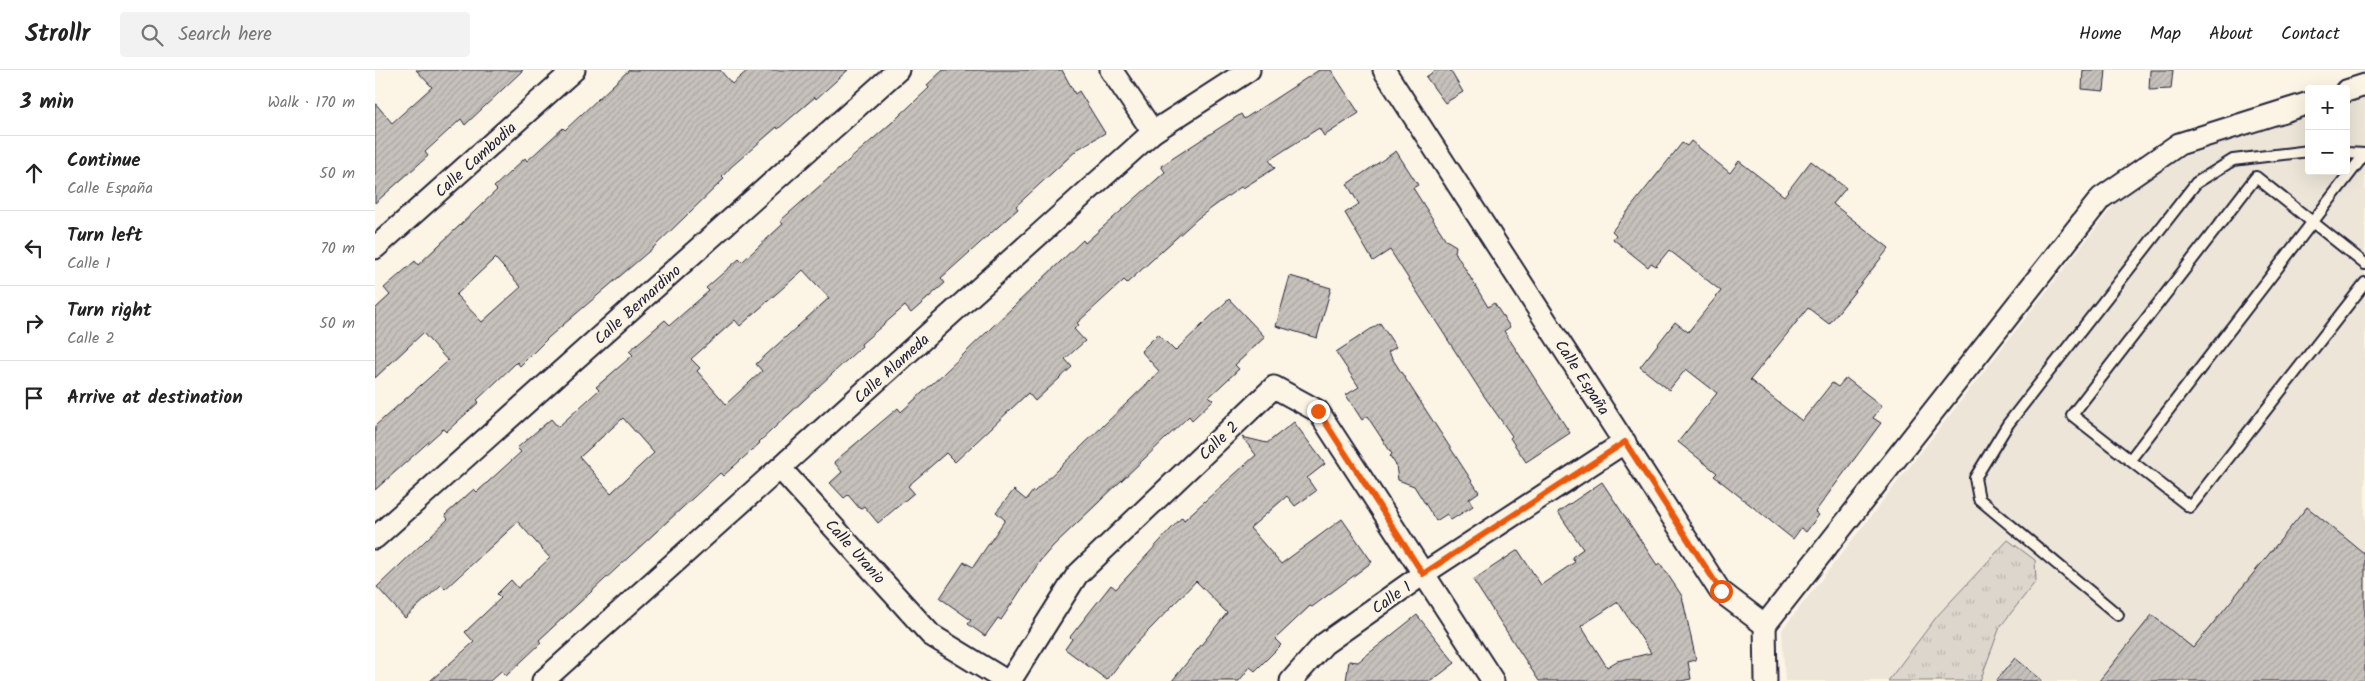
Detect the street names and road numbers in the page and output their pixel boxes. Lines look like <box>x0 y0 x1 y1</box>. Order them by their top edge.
street label: Calle Cambodia <box>429 116 523 204</box>
street label: Calle Bernardino <box>589 259 687 351</box>
street label: Calle Alameda <box>848 328 936 410</box>
street label: Calle España <box>1548 335 1616 421</box>
street label: Calle 2 <box>1193 415 1245 467</box>
street label: Calle Uranio <box>819 514 891 590</box>
street label: Calle 1 <box>1367 575 1417 621</box>

